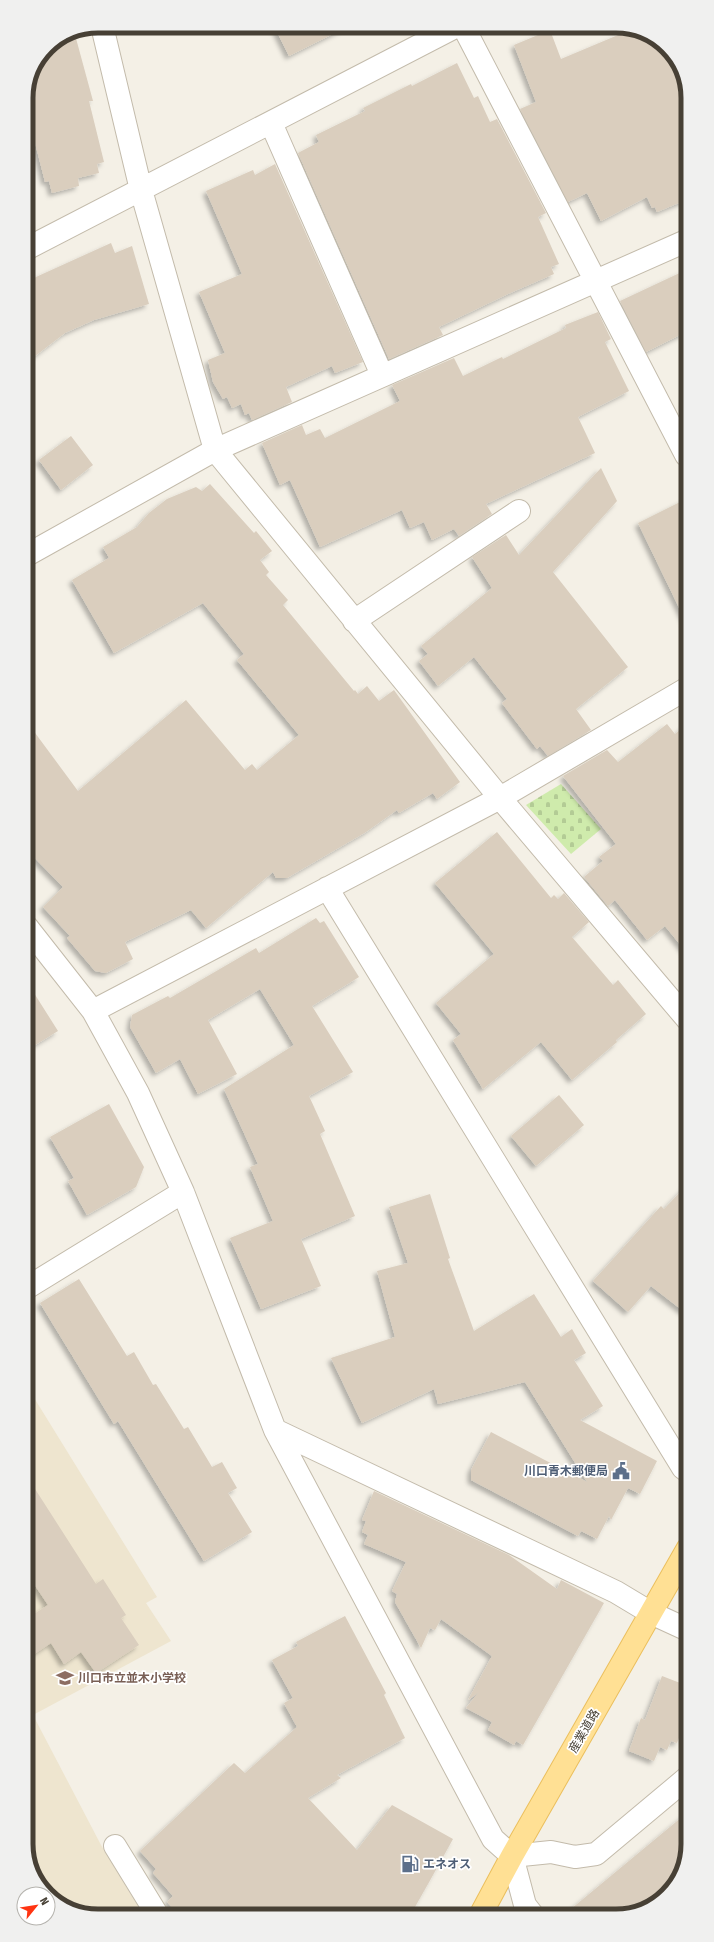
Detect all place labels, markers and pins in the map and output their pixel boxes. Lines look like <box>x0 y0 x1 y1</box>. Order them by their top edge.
public building icon: 川口青木郵便局 <box>611 1461 631 1481</box>
place label: 川口青木郵便局 <box>524 1464 608 1478</box>
school or university icon: 川口市立並木小学校 <box>55 1668 75 1688</box>
place label: 川口市立並木小学校 <box>78 1671 186 1685</box>
fuel station icon: エネオス <box>400 1854 420 1874</box>
place label: エネオス <box>423 1857 471 1871</box>

